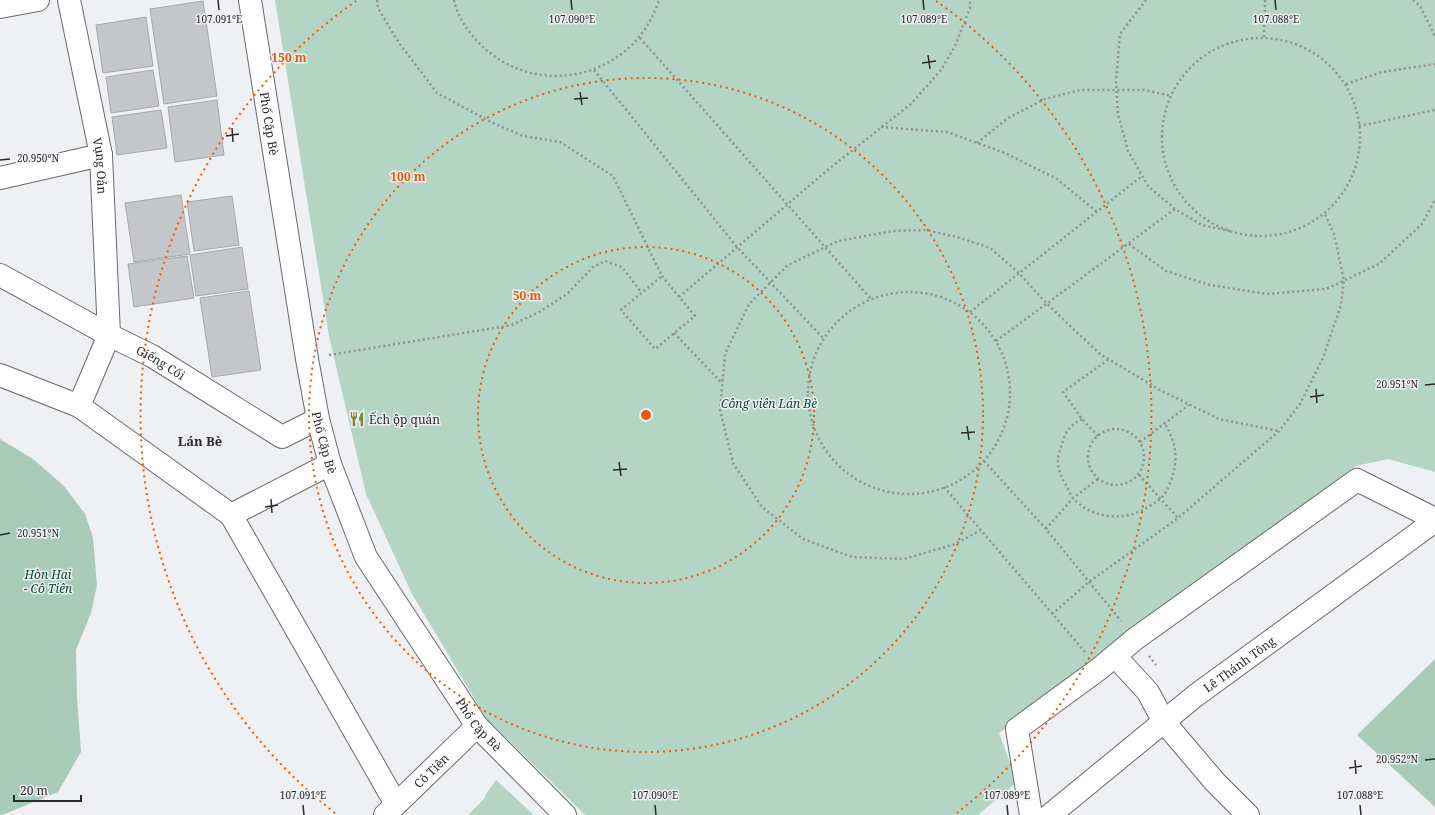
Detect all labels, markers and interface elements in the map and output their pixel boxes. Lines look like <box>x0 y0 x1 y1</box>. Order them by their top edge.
text: 107.091°E <box>196 12 242 26</box>
text: 107.090°E <box>549 12 595 26</box>
text: 107.089°E <box>901 12 947 26</box>
text: 107.088°E <box>1253 12 1299 26</box>
text: 150 m <box>271 49 307 66</box>
street label: Phố Cặp Bè <box>256 91 283 156</box>
street label: Vụng Oản <box>89 136 111 195</box>
text: 20.950°N <box>17 151 59 165</box>
text: 100 m <box>390 168 426 185</box>
text: 50 m <box>513 287 541 304</box>
street label: Giếng Cối <box>133 341 189 383</box>
text: 20.951°N <box>1376 377 1418 391</box>
park label: Công viên Lán Bè <box>721 395 817 412</box>
centre of rings <box>639 408 653 422</box>
street label: Phố Cặp Bè <box>308 410 341 476</box>
restaurant icon: Ếch ộp quán <box>348 410 366 428</box>
place label: Ếch ộp quán <box>369 411 440 428</box>
district label: Lán Bè <box>178 432 222 450</box>
text: 20.951°N <box>17 526 59 540</box>
park label: Hòn Hai - Cô Tiên <box>24 566 72 597</box>
street label: Lê Thánh Tông <box>1200 632 1279 696</box>
street label: Phố Cặp Bè <box>452 695 506 755</box>
street label: Cô Tiên <box>410 749 452 791</box>
text: 20.952°N <box>1376 752 1418 766</box>
scale bar <box>14 777 81 803</box>
text: 20 m <box>20 782 48 799</box>
text: 107.091°E <box>280 788 326 802</box>
text: 107.090°E <box>632 788 678 802</box>
text: 107.089°E <box>984 788 1030 802</box>
text: 107.088°E <box>1337 788 1383 802</box>

